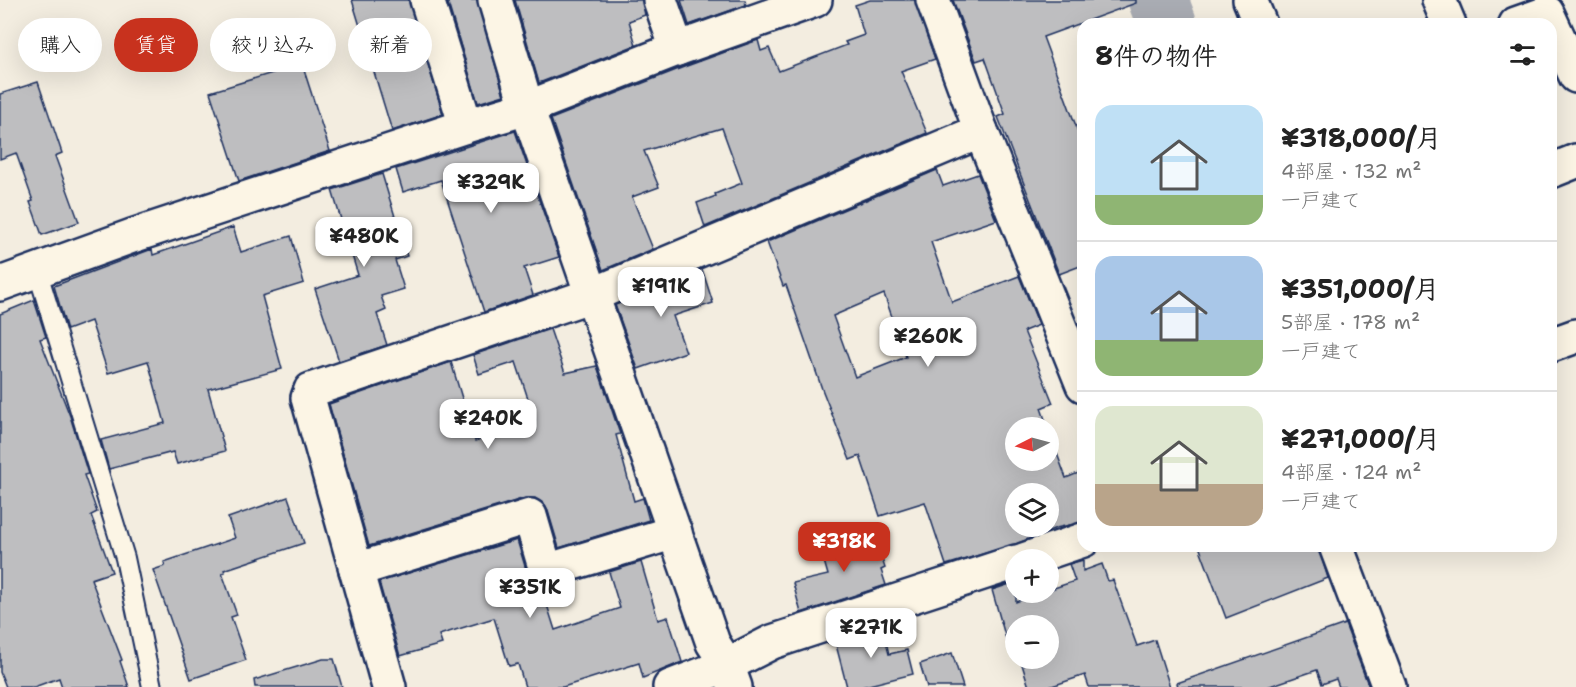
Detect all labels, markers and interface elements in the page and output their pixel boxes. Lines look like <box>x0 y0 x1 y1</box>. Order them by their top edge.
chip: 購入 <box>18 18 102 72</box>
chip: 賃貸 <box>114 18 198 72</box>
chip: 絞り込み <box>210 18 336 72</box>
chip: 新着 <box>348 18 432 72</box>
text: 8件の物件 <box>1095 38 1217 73</box>
icon: filters <box>1506 38 1539 71</box>
text: ¥318,000/月 <box>1281 120 1442 155</box>
icon: home <box>1143 129 1215 201</box>
text: 4部屋 · 132 m² <box>1281 158 1422 184</box>
pin: ¥329K <box>449 163 533 214</box>
text: ¥329K <box>457 169 525 195</box>
text: 一戸建て <box>1281 187 1361 213</box>
pin: ¥480K <box>322 217 406 268</box>
text: ¥480K <box>329 223 399 249</box>
pin: ¥191K <box>619 267 703 318</box>
text: ¥351,000/月 <box>1281 271 1440 306</box>
text: ¥191K <box>632 273 690 299</box>
icon: home <box>1143 280 1215 352</box>
text: 5部屋 · 178 m² <box>1281 309 1420 335</box>
pin: ¥260K <box>886 317 970 368</box>
text: ¥260K <box>893 323 963 349</box>
text: 一戸建て <box>1281 338 1361 364</box>
pin: ¥240K <box>446 399 530 450</box>
text: ¥240K <box>454 405 522 431</box>
north arrow <box>1005 417 1059 471</box>
map controls <box>1005 417 1059 669</box>
text: ¥271,000/月 <box>1281 421 1441 456</box>
icon: home <box>1143 430 1215 502</box>
text: 4部屋 · 124 m² <box>1281 459 1422 485</box>
button: layers <box>1005 483 1059 537</box>
text: 一戸建て <box>1281 488 1361 514</box>
pin: ¥318K <box>802 522 886 573</box>
text: ¥318K <box>812 528 876 554</box>
button: + <box>1005 549 1059 603</box>
pin: ¥351K <box>488 568 572 619</box>
text: ¥351K <box>499 574 561 600</box>
pin: ¥271K <box>829 608 913 659</box>
text: ¥271K <box>840 614 902 640</box>
button: − <box>1005 615 1059 669</box>

